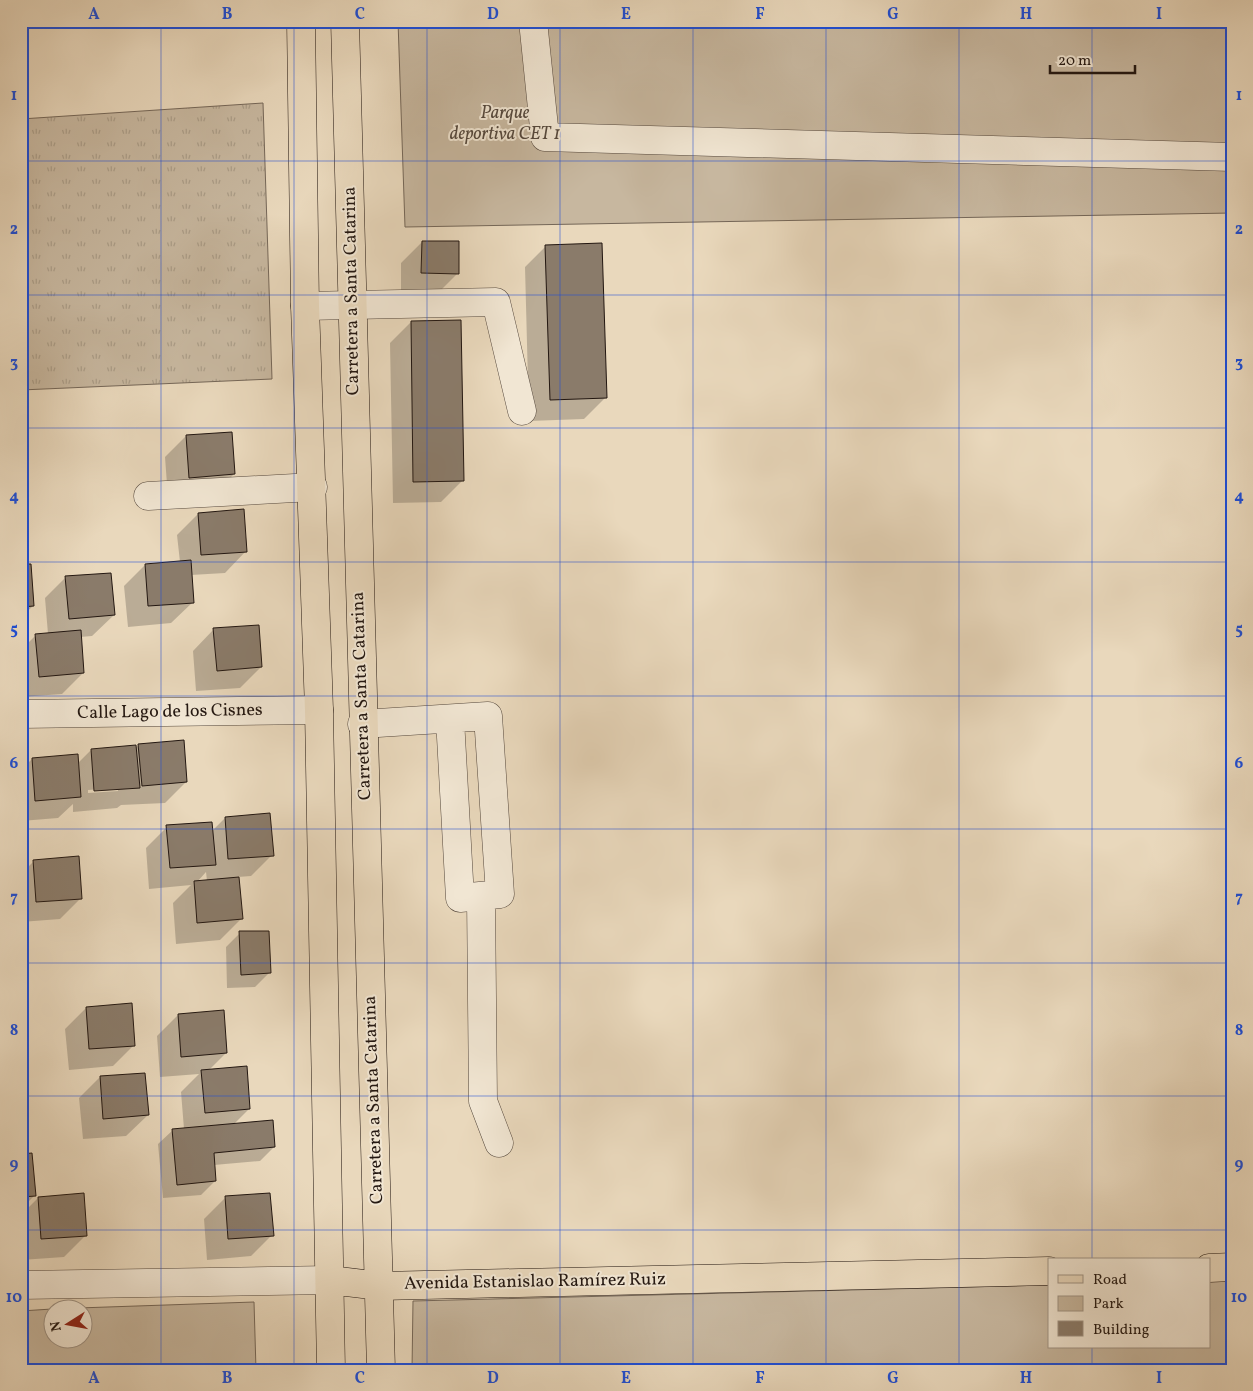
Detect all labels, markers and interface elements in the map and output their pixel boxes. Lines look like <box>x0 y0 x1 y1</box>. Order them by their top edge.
text: A <box>88 4 100 26</box>
text: B <box>222 4 233 26</box>
text: C <box>355 4 365 26</box>
text: D <box>487 4 499 26</box>
text: E <box>621 4 631 26</box>
text: F <box>755 4 765 26</box>
text: G <box>887 4 899 26</box>
text: H <box>1020 4 1032 26</box>
text: I <box>1156 4 1162 26</box>
scale bar <box>1050 42 1136 74</box>
text: 20 m <box>1058 51 1091 72</box>
text: 1 <box>11 85 17 107</box>
text: 1 <box>1236 85 1242 107</box>
park label: Parque deportiva CET 1 <box>450 101 560 147</box>
street label: Carretera a Santa Catarina <box>338 186 366 396</box>
text: 2 <box>10 219 18 241</box>
text: 2 <box>1235 219 1243 241</box>
text: 3 <box>10 352 18 374</box>
text: 3 <box>1235 352 1243 374</box>
text: 4 <box>9 486 19 508</box>
text: 4 <box>1234 486 1244 508</box>
street label: Carretera a Santa Catarina <box>346 591 378 801</box>
text: 5 <box>10 619 18 641</box>
text: 5 <box>1235 619 1243 641</box>
street label: Calle Lago de los Cisnes <box>77 698 263 726</box>
text: 6 <box>10 753 19 775</box>
text: 6 <box>1235 753 1244 775</box>
text: 7 <box>10 887 18 909</box>
text: 7 <box>1235 887 1243 909</box>
street label: Carretera a Santa Catarina <box>358 995 390 1205</box>
text: 8 <box>10 1020 18 1042</box>
text: 8 <box>1235 1020 1243 1042</box>
text: 9 <box>10 1154 19 1176</box>
text: 9 <box>1235 1154 1244 1176</box>
legend <box>1048 1258 1210 1348</box>
street label: Avenida Estanislao Ramírez Ruiz <box>404 1267 666 1297</box>
text: Road <box>1093 1270 1127 1291</box>
text: 10 <box>6 1287 22 1309</box>
text: 10 <box>1231 1287 1247 1309</box>
text: Park <box>1093 1294 1124 1315</box>
north arrow <box>42 1298 92 1348</box>
text: N <box>46 1319 67 1333</box>
text: Building <box>1093 1320 1150 1341</box>
text: A <box>88 1368 100 1390</box>
text: B <box>222 1368 233 1390</box>
text: C <box>355 1368 365 1390</box>
text: D <box>487 1368 499 1390</box>
text: E <box>621 1368 631 1390</box>
text: F <box>755 1368 765 1390</box>
text: G <box>887 1368 899 1390</box>
text: H <box>1020 1368 1032 1390</box>
text: I <box>1156 1368 1162 1390</box>

